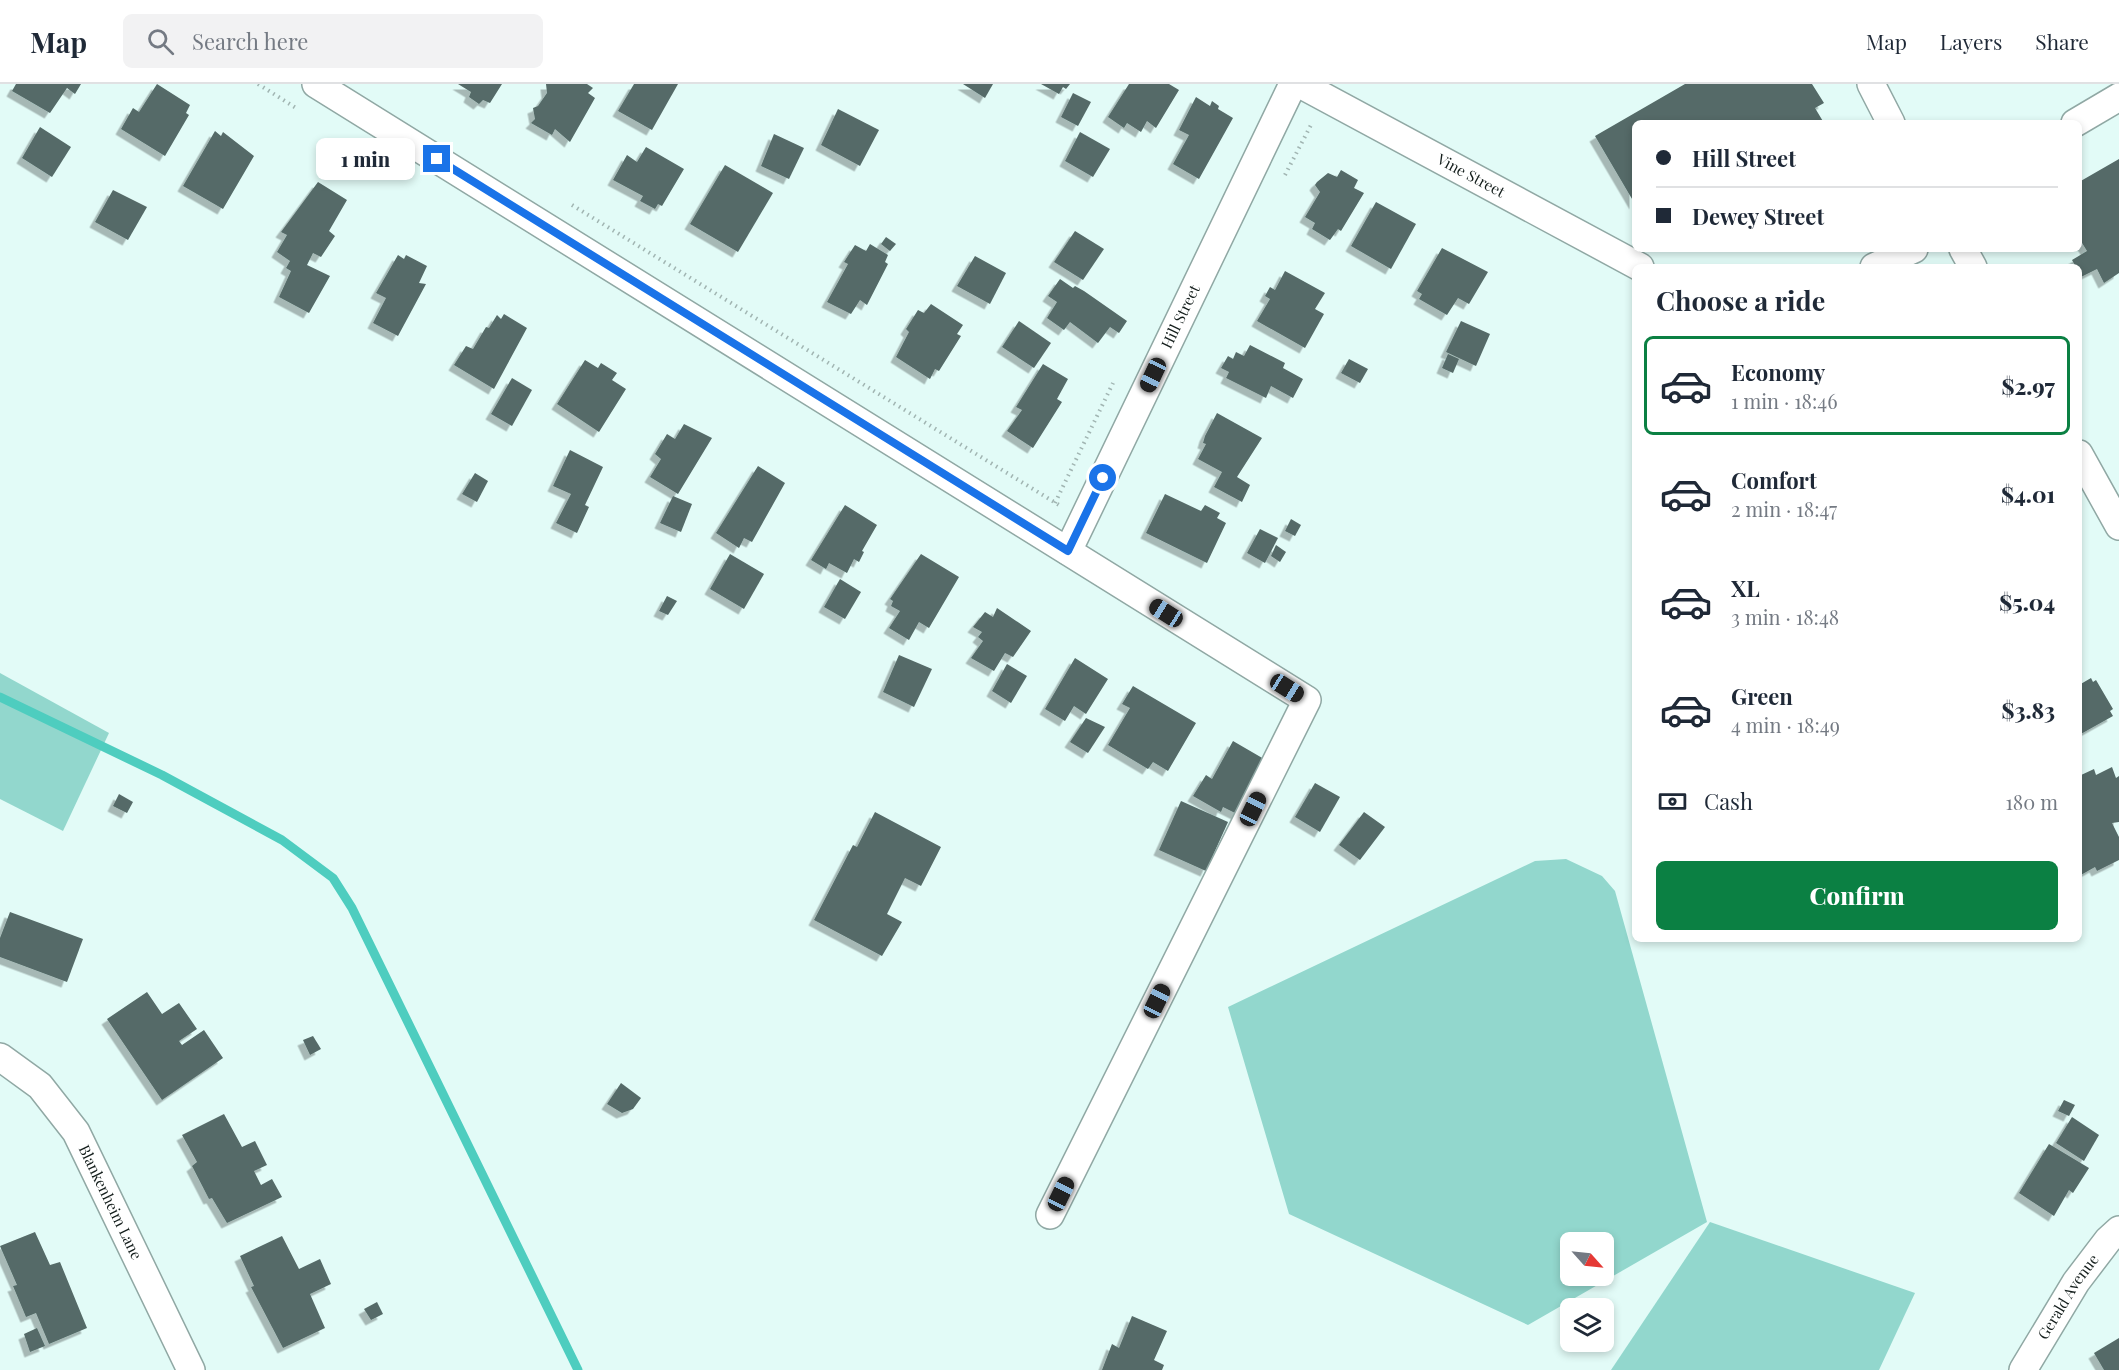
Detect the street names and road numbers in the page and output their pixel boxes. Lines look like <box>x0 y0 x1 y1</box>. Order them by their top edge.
street label: Vine Street <box>1433 148 1509 202</box>
street label: Hill Street <box>1156 281 1204 351</box>
street label: Blankenheim Lane <box>75 1141 147 1263</box>
street label: Gerald Avenue <box>2033 1250 2103 1343</box>

